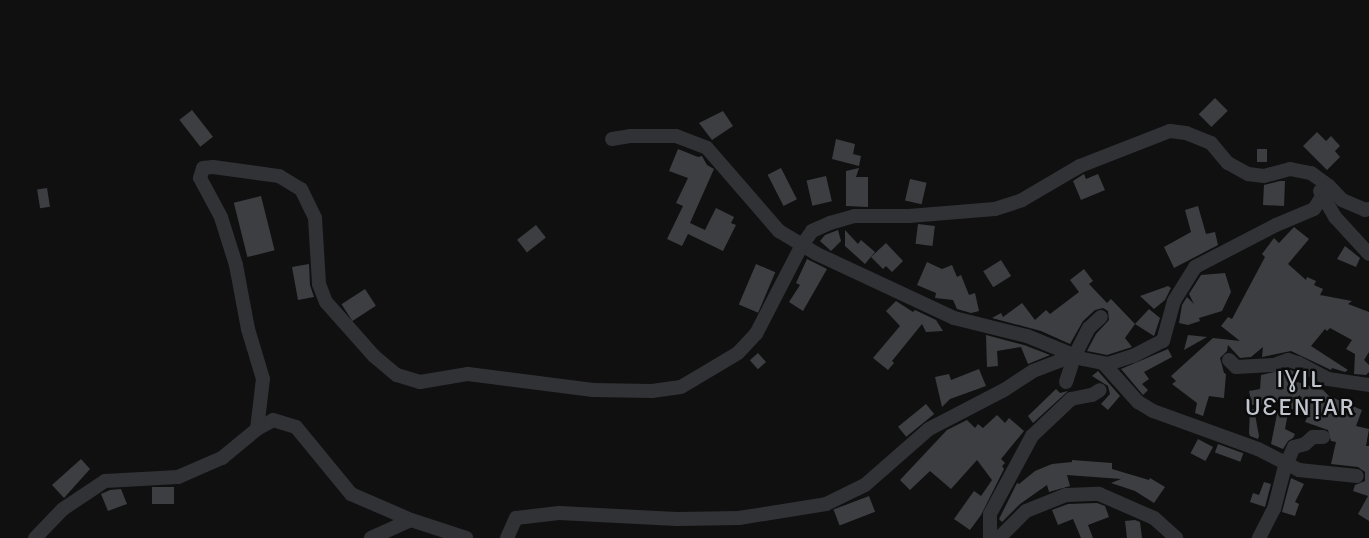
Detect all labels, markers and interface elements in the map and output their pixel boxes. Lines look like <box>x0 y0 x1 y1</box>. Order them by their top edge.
district label: IƔIL UƐENṬAR <box>1245 366 1355 422</box>

